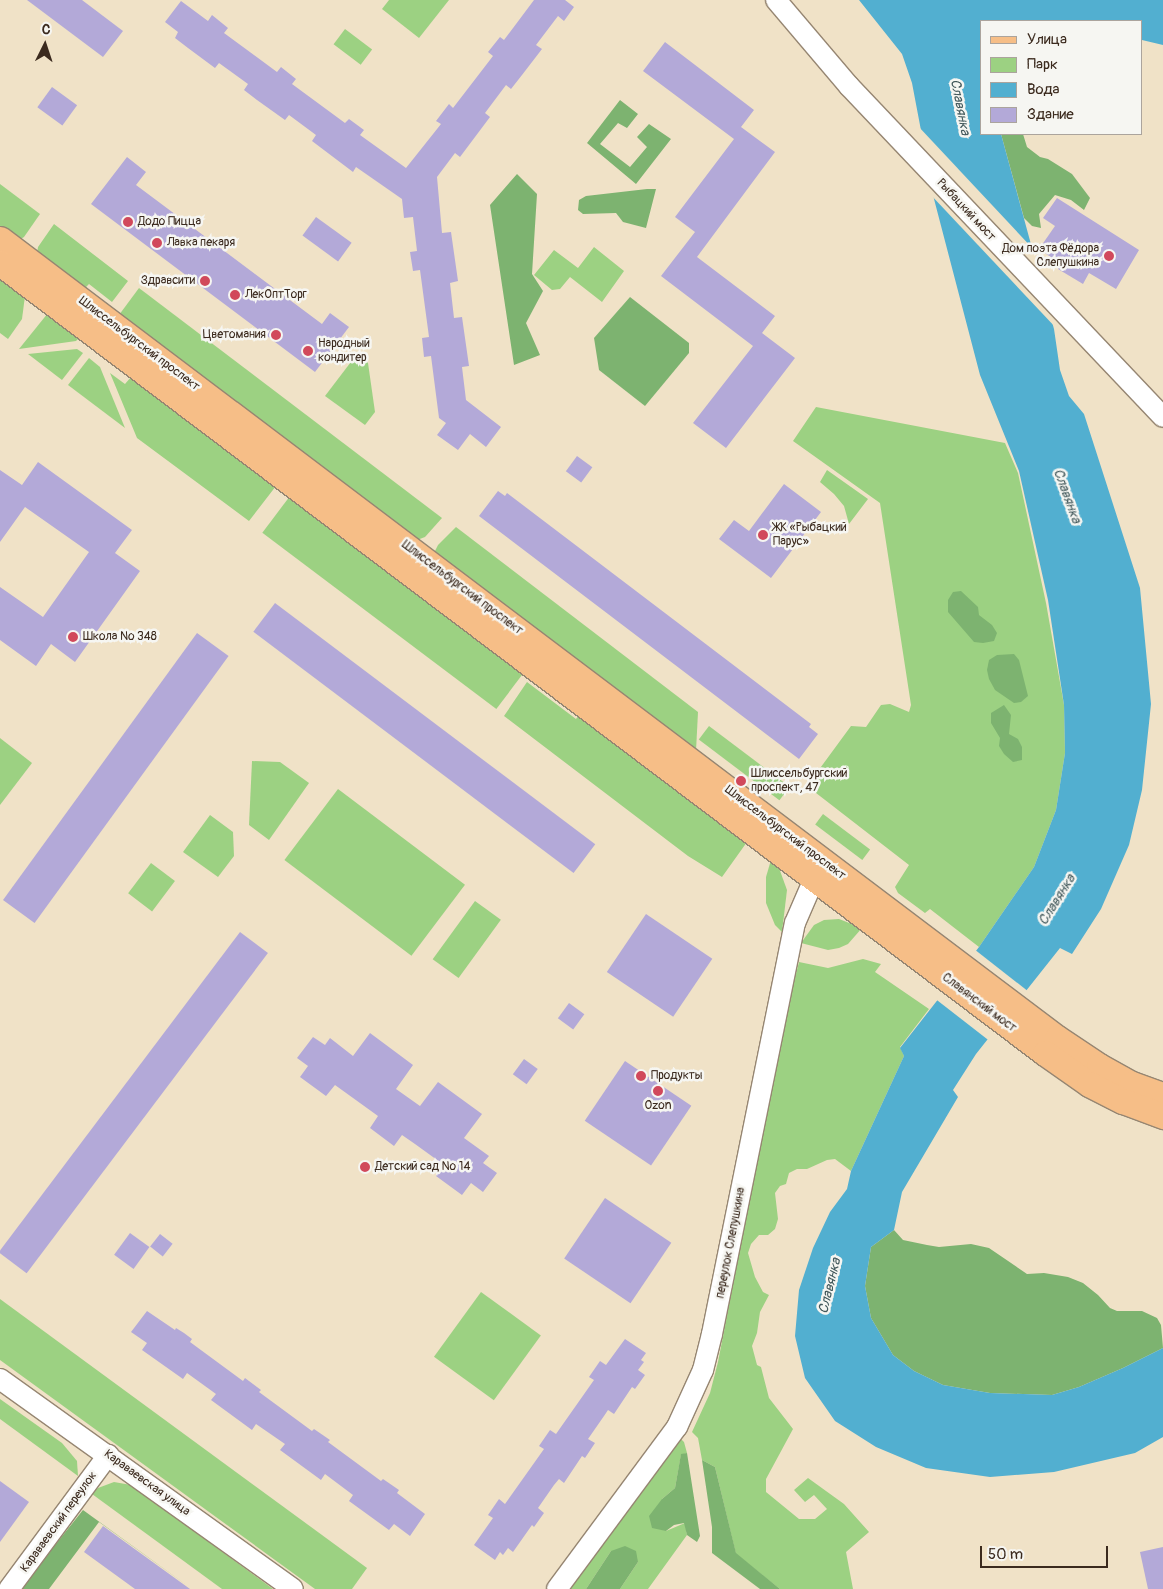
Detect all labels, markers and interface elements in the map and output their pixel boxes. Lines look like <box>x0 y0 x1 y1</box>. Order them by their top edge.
north arrow <box>20 20 70 70</box>
legend <box>980 20 1143 135</box>
text: С <box>41 21 51 38</box>
text: Улица <box>1027 30 1067 49</box>
text: Парк <box>1027 55 1058 74</box>
water label: Славянка <box>946 78 974 136</box>
text: Вода <box>1027 80 1060 99</box>
text: Здание <box>1027 105 1074 124</box>
street label: Рыбацкий мост <box>934 176 998 244</box>
place label: Додо Пицца <box>138 215 201 229</box>
marker: Додо Пицца <box>122 216 134 228</box>
place label: Лавка пекаря <box>167 236 235 250</box>
marker: Лавка пекаря <box>151 237 163 249</box>
place label: Дом поэта Фёдора Слепушкина <box>1002 242 1099 270</box>
marker: Дом поэта Фёдора Слепушкина <box>1103 250 1115 262</box>
place label: Здравсити <box>141 274 195 288</box>
marker: Здравсити <box>199 275 211 287</box>
place label: ЛекОптТорг <box>245 288 307 302</box>
marker: ЛекОптТорг <box>229 289 241 301</box>
street label: Шлиссельбургский проспект <box>76 294 202 394</box>
place label: Цветомания <box>203 328 266 342</box>
marker: Цветомания <box>270 329 282 341</box>
place label: Народный кондитер <box>318 337 370 365</box>
marker: Народный кондитер <box>302 345 314 357</box>
water label: Славянка <box>1049 466 1085 526</box>
place label: ЖК «Рыбацкий Парус» <box>773 521 847 549</box>
marker: ЖК «Рыбацкий Парус» <box>757 529 769 541</box>
street label: Шлиссельбургский проспект <box>399 538 525 638</box>
place label: Школа № 348 <box>83 630 157 644</box>
marker: Школа № 348 <box>67 631 79 643</box>
place label: Шлиссельбургский проспект, 47 <box>751 767 848 795</box>
marker: Шлиссельбургский проспект, 47 <box>735 775 747 787</box>
street label: Шлиссельбургский проспект <box>722 783 848 883</box>
water label: Славянка <box>1035 872 1079 928</box>
street label: Славянский мост <box>939 970 1019 1036</box>
place label: Продукты <box>651 1069 703 1083</box>
marker: Продукты <box>635 1070 647 1082</box>
marker: Ozon <box>652 1085 664 1097</box>
place label: Ozon <box>645 1099 671 1113</box>
place label: Детский сад № 14 <box>375 1160 470 1174</box>
marker: Детский сад № 14 <box>359 1161 371 1173</box>
street label: переулок Слепушкина <box>713 1186 749 1300</box>
water label: Славянка <box>815 1256 845 1316</box>
street label: Караваевская улица <box>101 1447 193 1519</box>
street label: Караваевский переулок <box>18 1469 100 1575</box>
scale bar <box>983 1536 1110 1568</box>
text: 50 m <box>988 1545 1023 1564</box>

